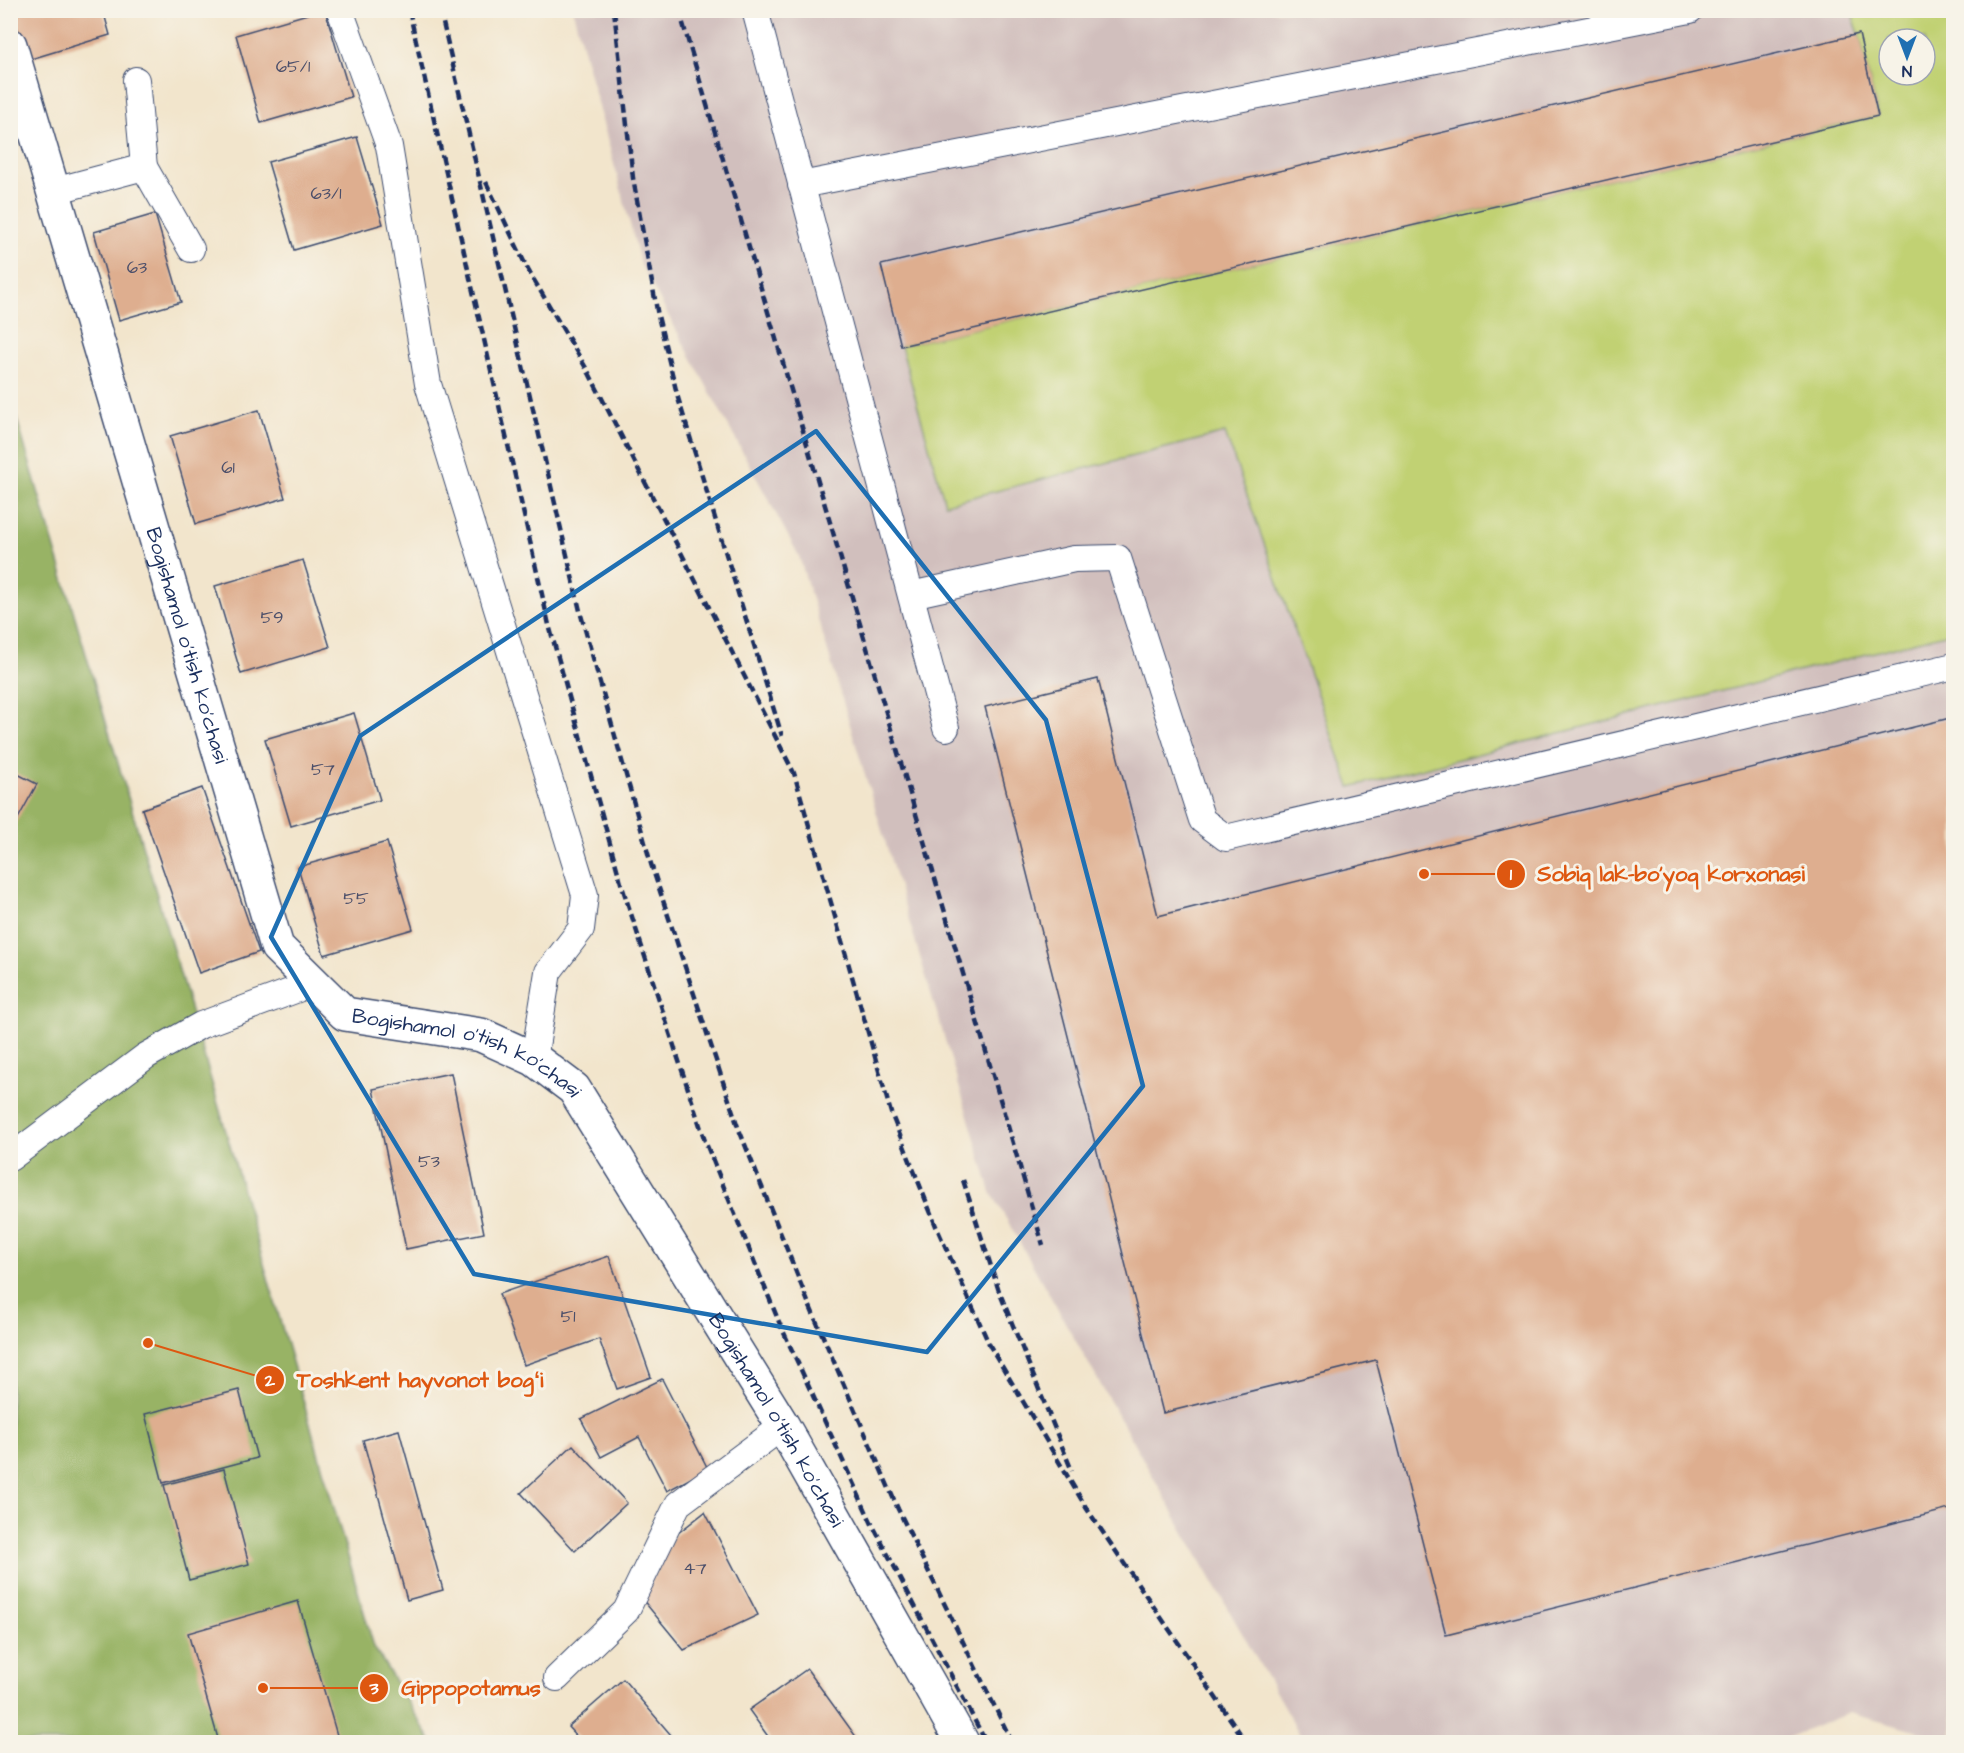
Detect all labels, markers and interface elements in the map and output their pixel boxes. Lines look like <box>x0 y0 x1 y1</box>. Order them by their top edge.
north arrow <box>1877 27 1937 87</box>
house number: 65/1 <box>276 54 310 79</box>
text: N <box>1902 60 1912 82</box>
house number: 63/1 <box>311 181 341 206</box>
house number: 63 <box>127 255 147 280</box>
house number: 61 <box>221 455 235 480</box>
street label: Bogishamol o'tish ko'chasi <box>139 524 236 767</box>
house number: 59 <box>261 605 284 630</box>
house number: 57 <box>311 757 335 782</box>
callout: Sobiq lak-bo'yoq korxonasi <box>1496 854 1817 894</box>
text: Sobiq lak-bo'yoq korxonasi <box>1536 859 1805 892</box>
text: 1 <box>1510 862 1513 887</box>
house number: 55 <box>343 886 369 911</box>
street label: Bogishamol o'tish ko'chasi <box>350 1001 589 1103</box>
house number: 53 <box>418 1149 440 1174</box>
house number: 51 <box>560 1304 576 1329</box>
street label: Bogishamol o'tish ko'chasi <box>701 1307 851 1533</box>
callout: Toshkent hayvonot bogʻi <box>255 1360 555 1400</box>
text: Toshkent hayvonot bogʻi <box>296 1365 544 1398</box>
text: 2 <box>264 1368 276 1393</box>
house number: 47 <box>683 1556 707 1581</box>
callout: Gippopotamus <box>359 1668 553 1708</box>
text: Gippopotamus <box>401 1673 541 1704</box>
text: 3 <box>368 1676 379 1701</box>

